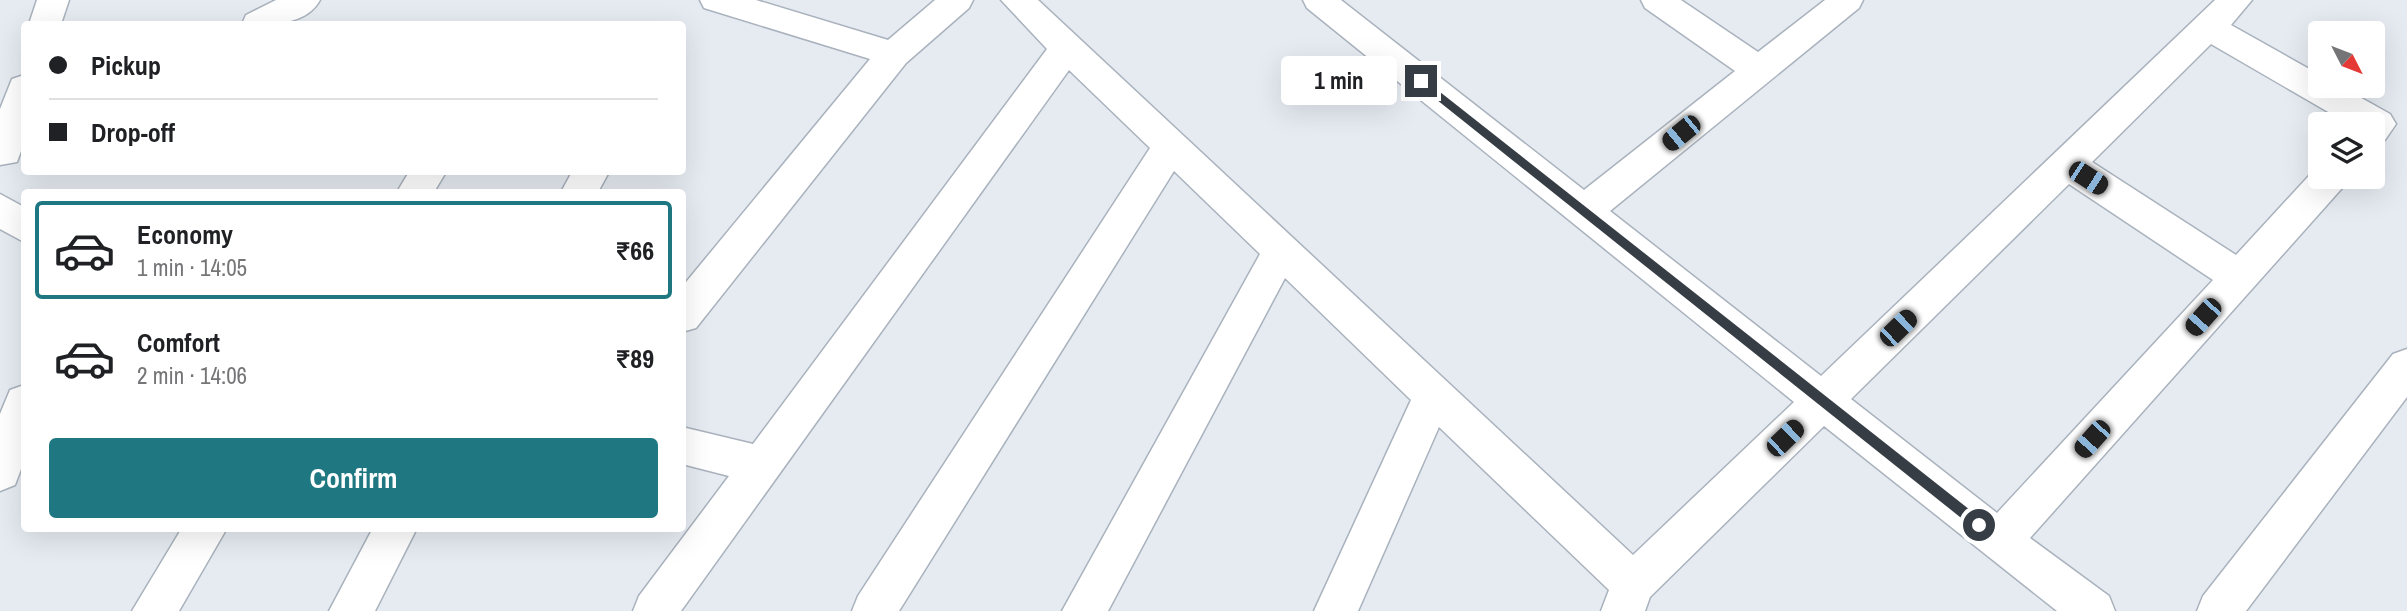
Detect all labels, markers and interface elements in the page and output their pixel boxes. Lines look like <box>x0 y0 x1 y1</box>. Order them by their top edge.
north arrow <box>2308 21 2385 98</box>
map controls <box>2308 21 2385 189</box>
text: Pickup <box>91 48 161 83</box>
callout: 1 min <box>1281 56 1396 106</box>
text: 1 min <box>1314 65 1364 96</box>
route end <box>1405 65 1437 97</box>
car <box>1659 112 1704 154</box>
button: layers <box>2308 112 2385 189</box>
text: Drop-off <box>91 115 175 150</box>
car <box>2065 158 2112 198</box>
text: Economy <box>137 217 233 252</box>
icon: car <box>53 219 116 282</box>
text: ₹66 <box>615 233 654 268</box>
text: 1 min · 14:05 <box>137 252 247 283</box>
car <box>2182 294 2225 340</box>
car <box>1876 306 1921 350</box>
text: Comfort <box>137 325 220 360</box>
icon: car <box>53 327 116 390</box>
text: ₹89 <box>615 341 654 376</box>
text: 2 min · 14:06 <box>137 360 247 391</box>
car <box>1763 416 1808 460</box>
car <box>2071 416 2114 462</box>
button: Confirm <box>49 438 658 518</box>
route start <box>1963 509 1995 541</box>

